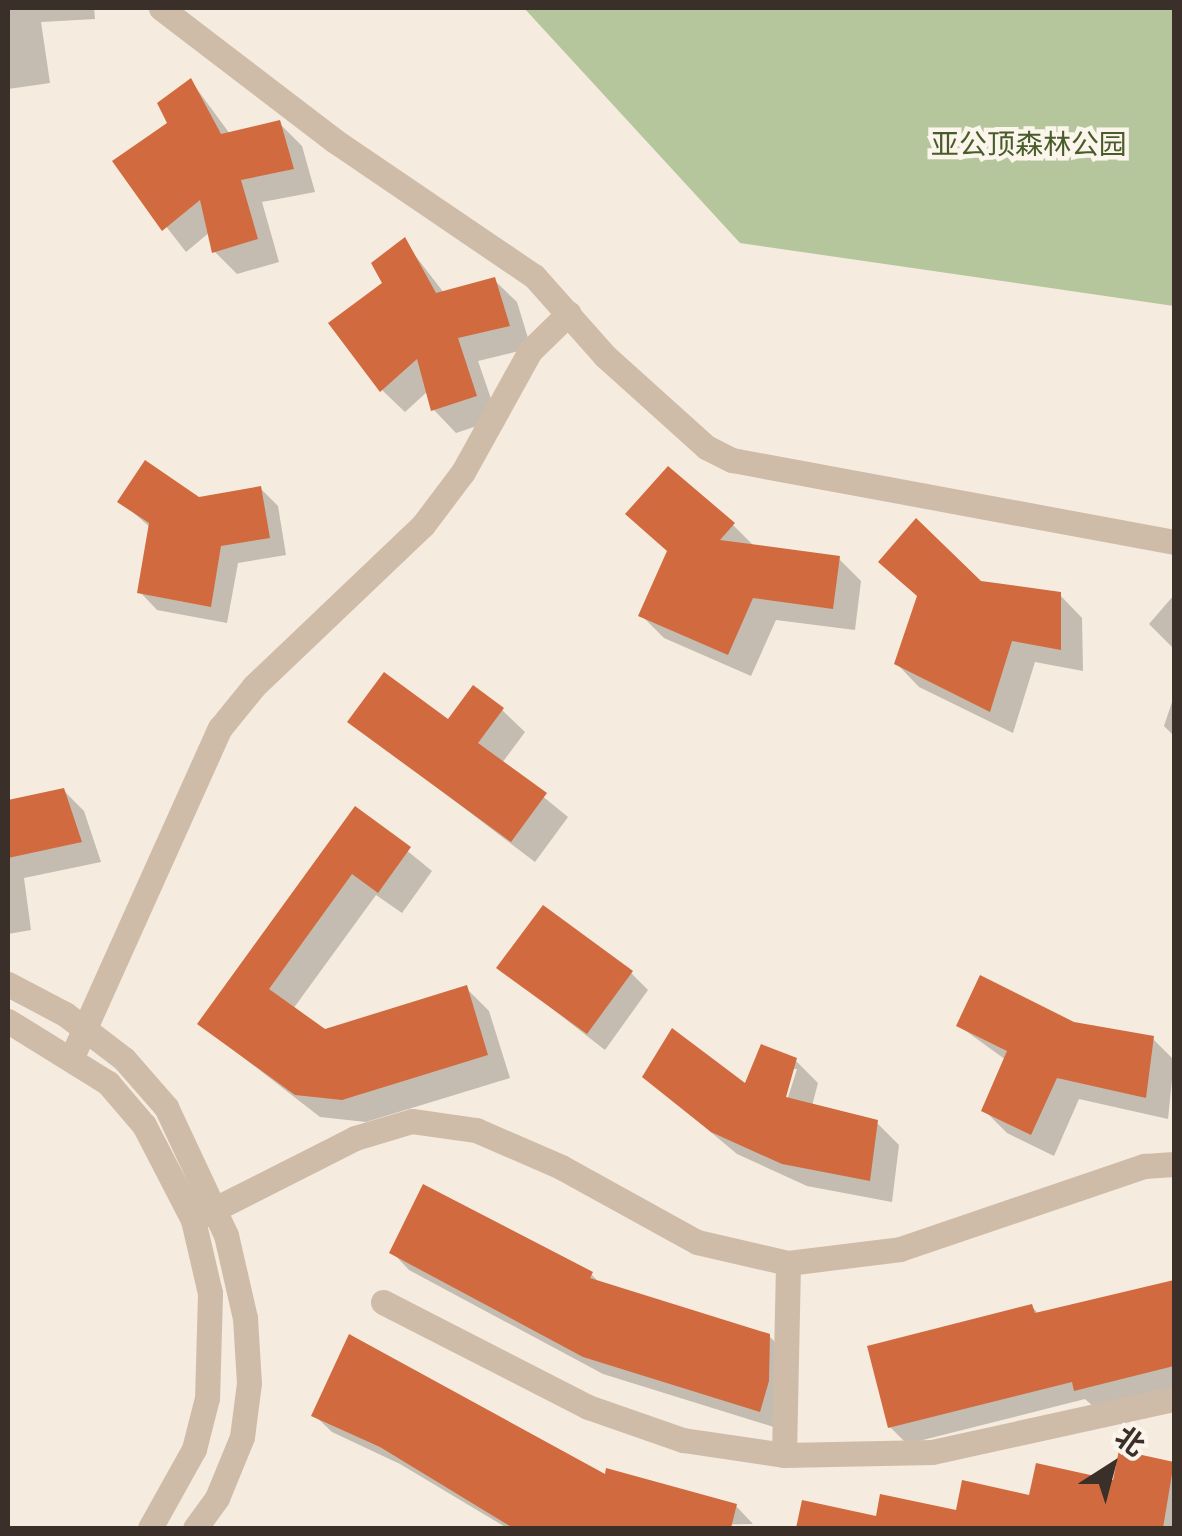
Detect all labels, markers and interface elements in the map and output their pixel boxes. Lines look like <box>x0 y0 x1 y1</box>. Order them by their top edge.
park label: 亚公顶森林公园 <box>931 128 1127 162</box>
north arrow <box>1062 1416 1162 1516</box>
text: 北 <box>1107 1417 1153 1466</box>

